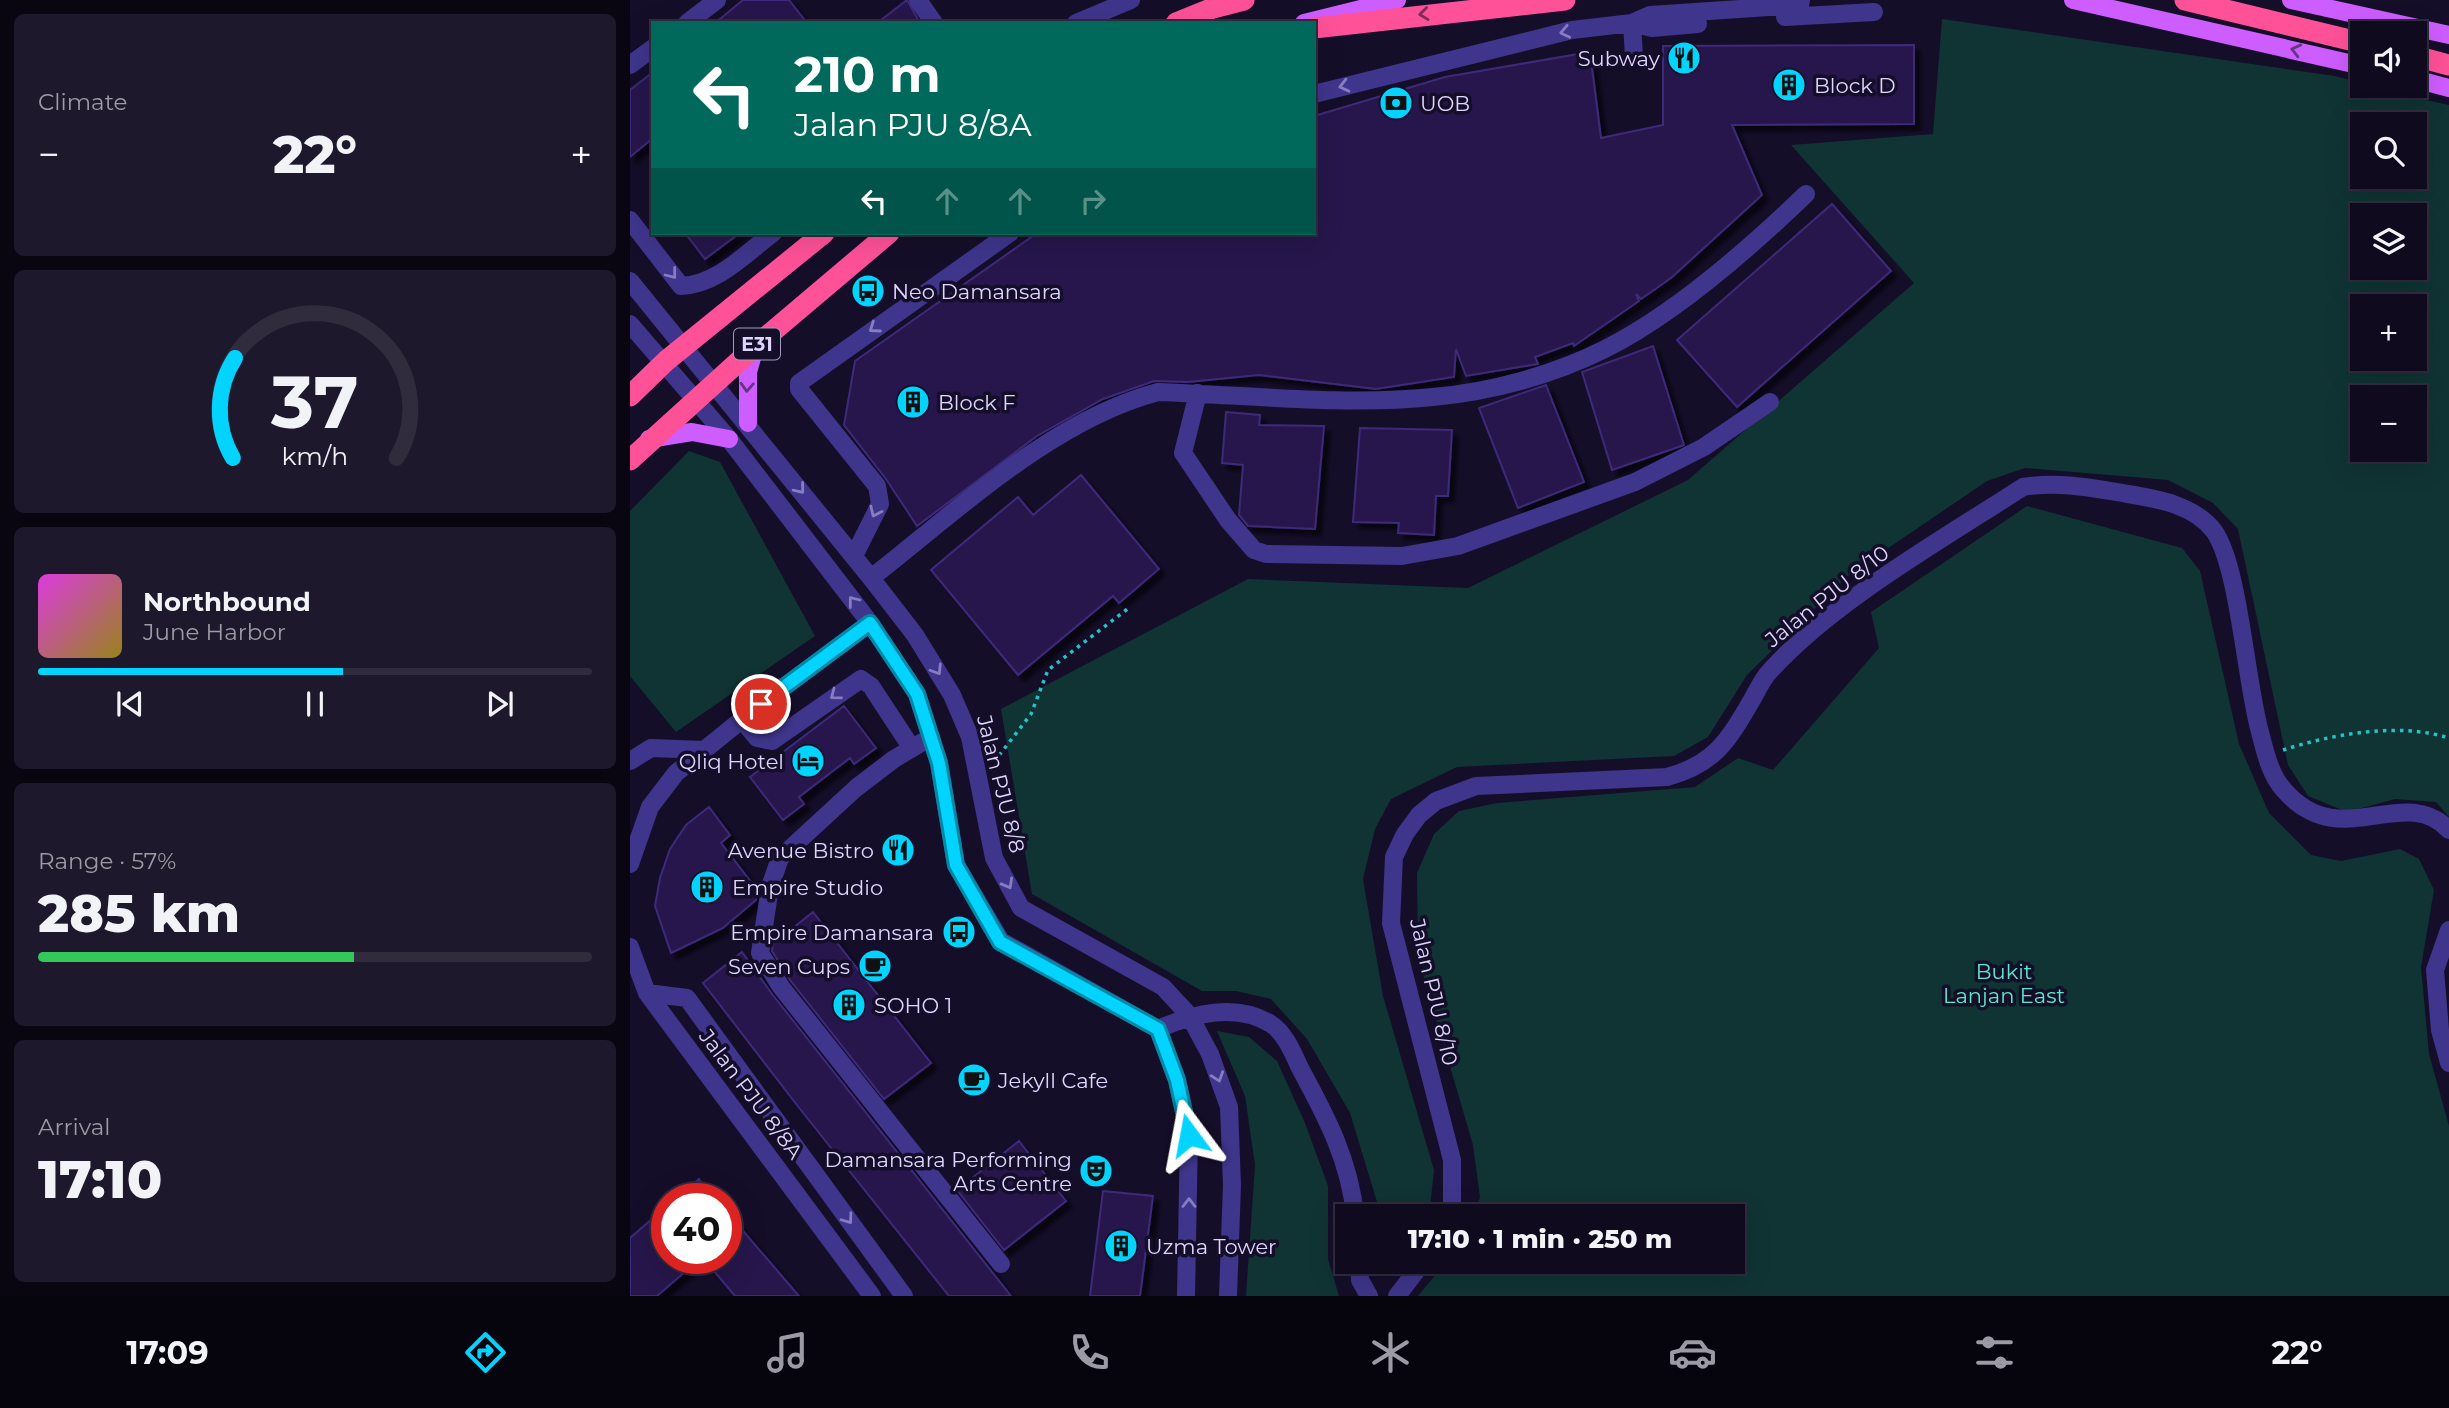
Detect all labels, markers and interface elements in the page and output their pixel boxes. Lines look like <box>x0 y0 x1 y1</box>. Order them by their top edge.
one-way arrow <box>1418 7 1429 22</box>
map controls <box>2350 21 2427 462</box>
button: sound <box>2350 21 2427 98</box>
one-way arrow <box>1559 24 1571 38</box>
restaurant icon: Subway <box>1665 39 1703 77</box>
one-way arrow <box>2290 44 2302 58</box>
text: 210 m <box>794 45 941 104</box>
place label: Subway <box>1578 46 1661 71</box>
icon: left <box>679 49 770 140</box>
building icon: Block D <box>1770 66 1808 104</box>
place label: Block D <box>1814 73 1896 98</box>
one-way arrow <box>1338 78 1350 92</box>
bank icon: UOB <box>1377 84 1415 122</box>
text: Climate <box>38 88 127 116</box>
place label: UOB <box>1420 91 1470 116</box>
text: Jalan PJU 8/8A <box>794 105 1032 144</box>
button: search <box>2350 112 2427 189</box>
text: 22° <box>273 123 357 186</box>
text: − <box>38 131 60 178</box>
text: + <box>570 131 592 178</box>
icon: left <box>855 182 893 220</box>
icon: ahead <box>928 182 966 220</box>
icon: ahead <box>1001 182 1039 220</box>
icon: right <box>1074 182 1112 220</box>
button: layers <box>2350 203 2427 280</box>
one-way arrow <box>664 266 677 279</box>
bus stop icon: Neo Damansara <box>849 272 887 310</box>
place label: Neo Damansara <box>892 279 1062 304</box>
button: + <box>2350 294 2427 371</box>
one-way arrow <box>869 320 882 332</box>
road number: E31 <box>734 328 780 360</box>
text: 37 <box>270 358 359 446</box>
one-way arrow <box>740 381 755 392</box>
building icon: Block F <box>894 383 932 421</box>
button: − <box>2350 385 2427 462</box>
place label: Block F <box>938 390 1016 415</box>
text: km/h <box>282 440 348 470</box>
one-way arrow <box>792 481 805 493</box>
one-way arrow <box>870 505 884 517</box>
street label: Jalan PJU 8/10 <box>1759 540 1894 653</box>
text: Northbound <box>143 586 311 618</box>
one-way arrow <box>848 596 861 609</box>
text: June Harbor <box>143 618 286 646</box>
one-way arrow <box>928 663 941 676</box>
pin <box>731 674 791 734</box>
icon: previous <box>111 685 149 723</box>
icon: pause <box>296 685 334 723</box>
icon: next <box>481 685 519 723</box>
icon: arrive <box>742 685 780 723</box>
one-way arrow <box>830 687 843 700</box>
street label: Jalan PJU 8/8 <box>972 712 1030 855</box>
hotel icon: Qliq Hotel <box>789 742 827 780</box>
place label: Qliq Hotel <box>679 749 784 774</box>
restaurant icon: Avenue Bistro <box>879 831 917 869</box>
place label: Avenue Bistro <box>728 838 874 863</box>
text: Range · 57% <box>38 847 176 875</box>
building icon: Empire Studio <box>688 868 726 906</box>
place label: Empire Studio <box>732 875 883 900</box>
one-way arrow <box>1000 877 1013 889</box>
text: 285 km <box>38 882 240 945</box>
bus stop icon: Empire Damansara <box>940 913 978 951</box>
street label: Jalan PJU 8/10 <box>1405 915 1463 1068</box>
place label: Empire Damansara <box>730 920 934 945</box>
cafe icon: Seven Cups <box>856 947 894 985</box>
place label: Seven Cups <box>728 954 850 979</box>
park label: Bukit Lanjan East <box>1943 959 2065 1008</box>
building icon: SOHO 1 <box>830 986 868 1024</box>
place label: SOHO 1 <box>874 993 952 1018</box>
street label: Jalan PJU 8/8A <box>693 1023 808 1165</box>
cafe icon: Jekyll Cafe <box>955 1061 993 1099</box>
place label: Jekyll Cafe <box>997 1068 1108 1093</box>
one-way arrow <box>1210 1070 1224 1082</box>
position arrow <box>1152 1098 1226 1172</box>
text: Arrival <box>38 1113 111 1141</box>
place label: Damansara Performing Arts Centre <box>825 1147 1072 1196</box>
text: 17:10 <box>38 1148 162 1211</box>
theatre icon: Damansara Performing Arts Centre <box>1077 1152 1115 1190</box>
speed limit sign: 40 <box>651 1183 742 1274</box>
one-way arrow <box>1181 1198 1197 1208</box>
one-way arrow <box>839 1211 852 1224</box>
text: 17:10 · 1 min · 250 m <box>1408 1223 1672 1255</box>
building icon: Uzma Tower <box>1102 1227 1140 1265</box>
place label: Uzma Tower <box>1146 1234 1277 1259</box>
icon: directions <box>461 1328 510 1377</box>
icon: music <box>763 1328 812 1377</box>
icon: phone <box>1065 1328 1114 1377</box>
icon: climate <box>1366 1328 1415 1377</box>
icon: car <box>1668 1328 1717 1377</box>
icon: filters <box>1970 1328 2019 1377</box>
text: 17:09 <box>126 1333 209 1372</box>
text: 22° <box>2271 1333 2323 1372</box>

